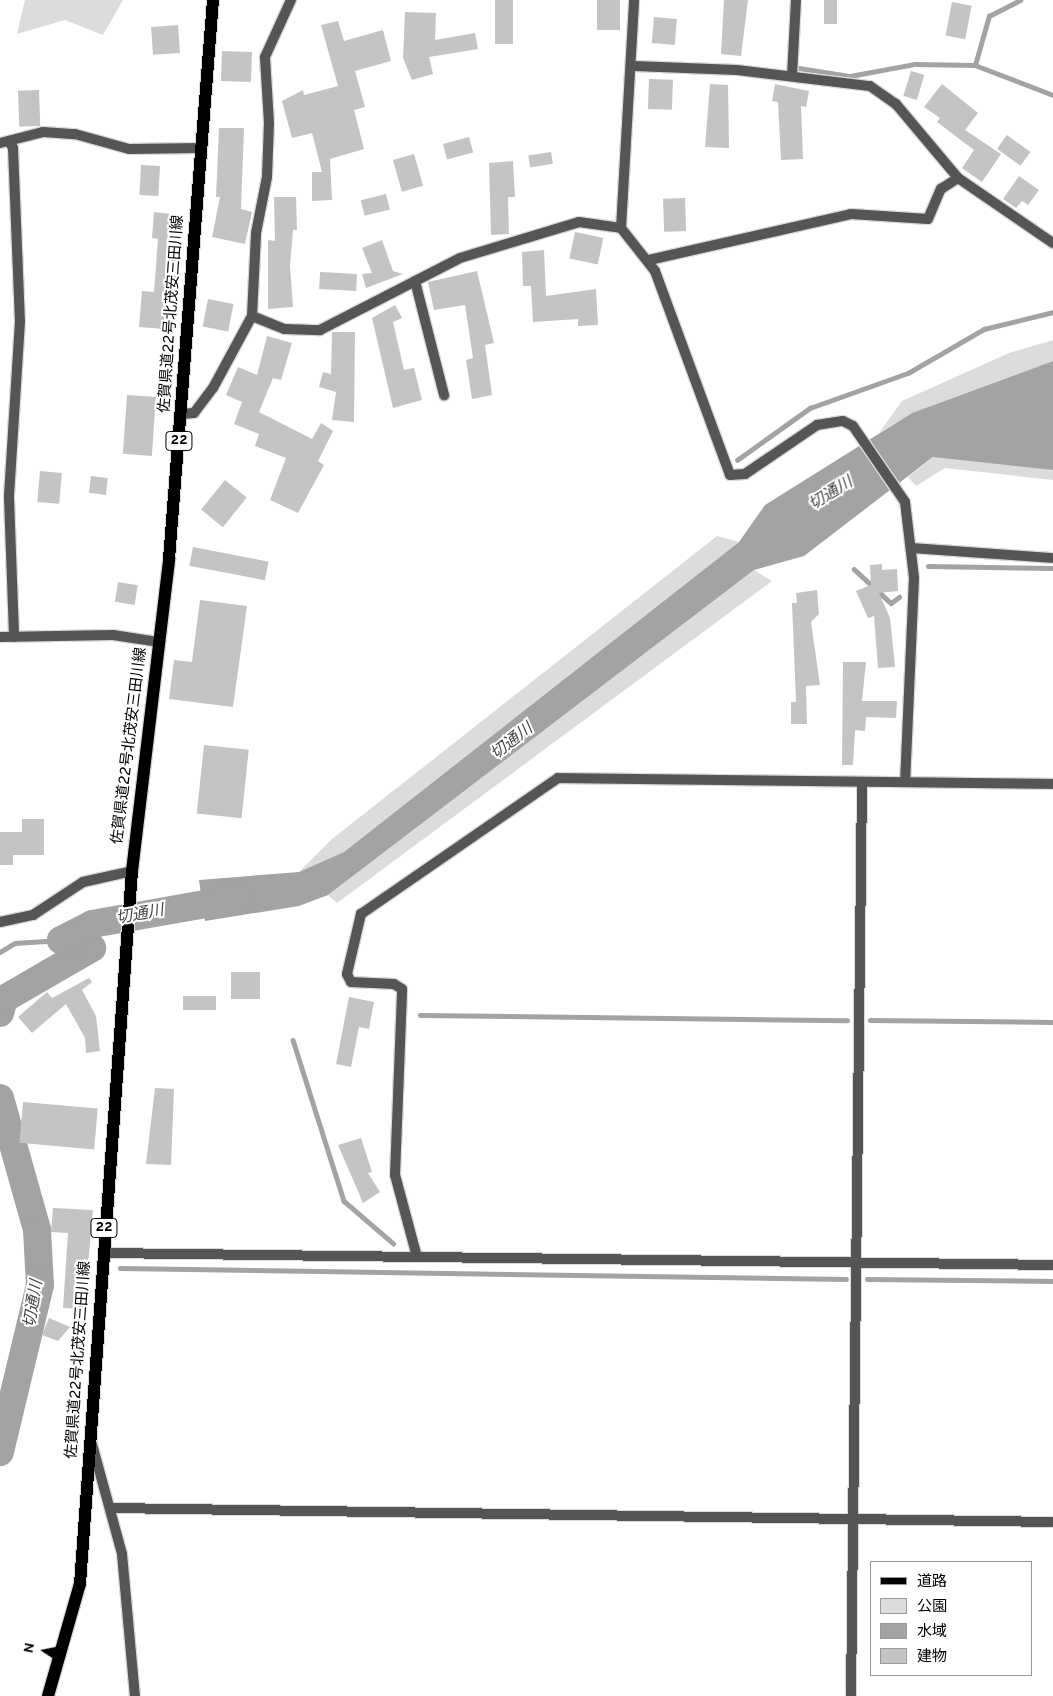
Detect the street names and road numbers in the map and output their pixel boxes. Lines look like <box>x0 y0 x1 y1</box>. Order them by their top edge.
street label: 佐賀県道22号北茂安三田川線 <box>156 214 188 414</box>
road number: 22 <box>165 430 193 452</box>
street label: 佐賀県道22号北茂安三田川線 <box>109 646 151 846</box>
road number: 22 <box>90 1216 118 1240</box>
street label: 佐賀県道22号北茂安三田川線 <box>63 1260 95 1460</box>

